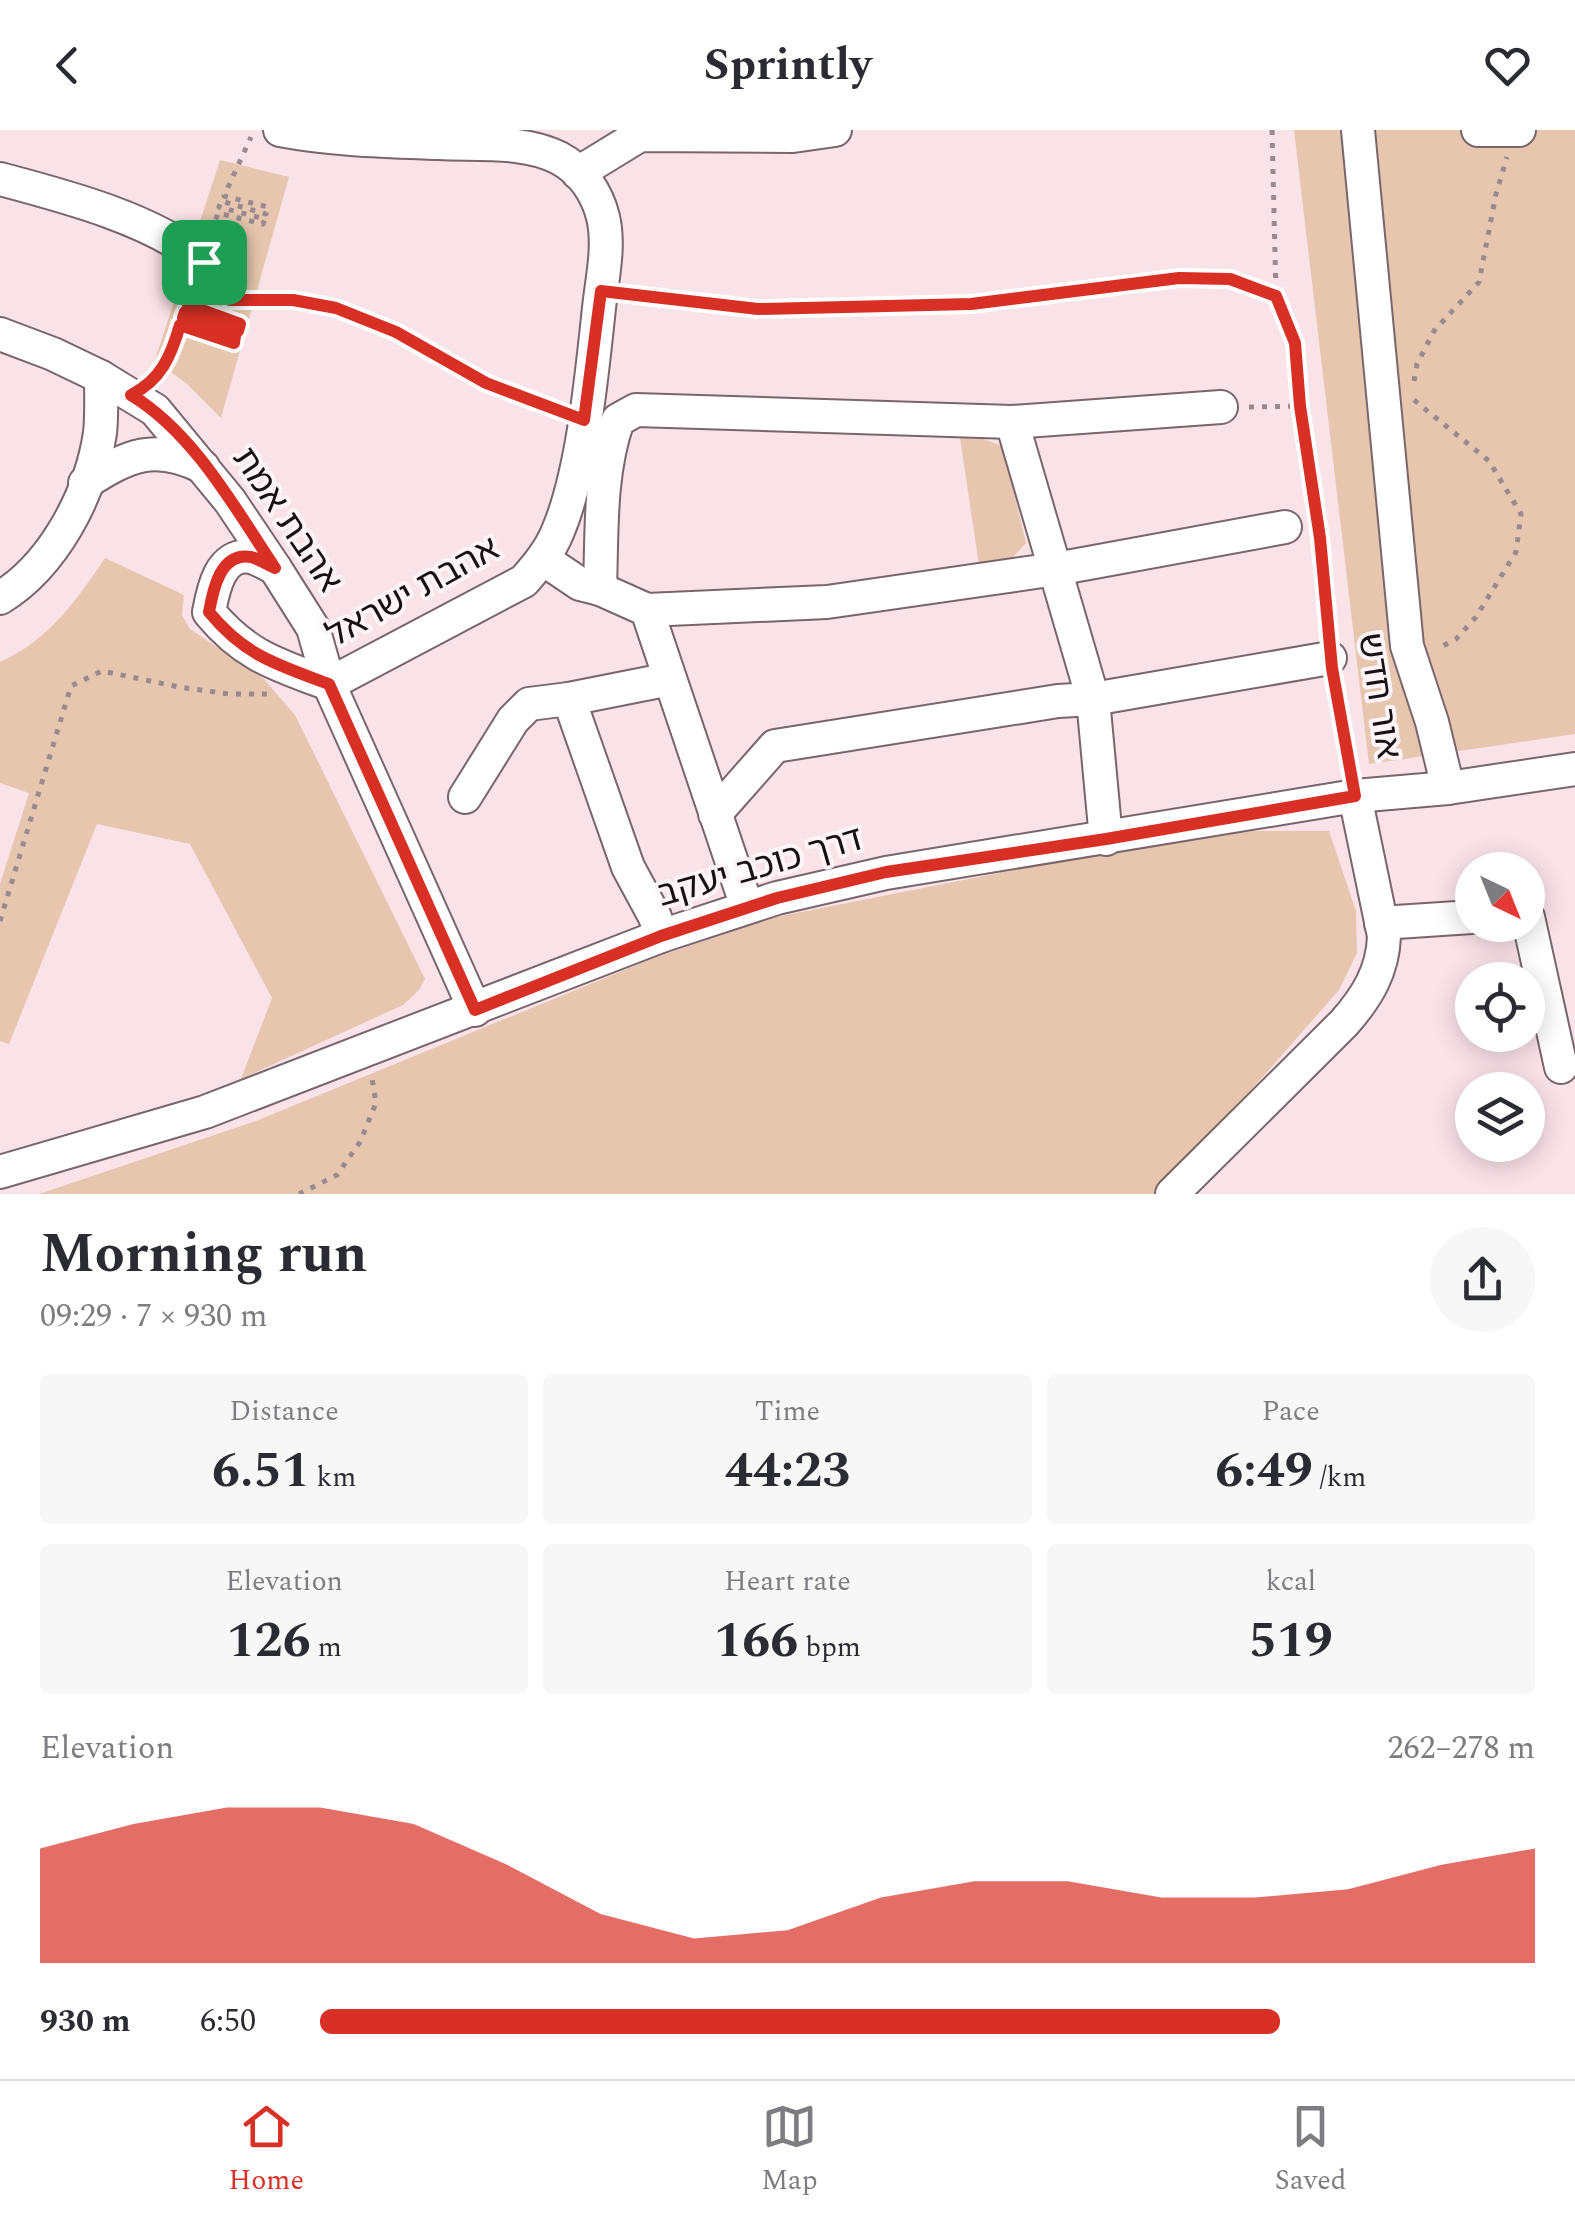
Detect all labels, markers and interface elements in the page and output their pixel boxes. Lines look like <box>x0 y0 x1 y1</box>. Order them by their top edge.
text: Sprintly <box>704 31 871 100</box>
icon: back <box>40 38 95 93</box>
icon: heart <box>1480 38 1535 93</box>
pin <box>162 220 247 305</box>
icon: arrive <box>177 235 232 290</box>
street label: אהבת אמת <box>219 436 355 604</box>
street label: אהבת ישראל <box>317 523 509 661</box>
street label: אור חדש <box>1343 629 1415 763</box>
street label: דרך כוכב יעקב <box>651 812 869 922</box>
north arrow <box>1455 852 1545 942</box>
map controls <box>1455 852 1545 1162</box>
button: locate <box>1455 962 1545 1052</box>
button: layers <box>1455 1072 1545 1162</box>
text: Morning run <box>40 1213 368 1296</box>
button: share <box>1430 1227 1535 1332</box>
text: 09:29 · 7 × 930 m <box>40 1292 268 1341</box>
text: Distance <box>230 1390 339 1433</box>
text: Time <box>755 1390 820 1433</box>
text: Pace <box>1262 1390 1320 1433</box>
text: 6.51 <box>212 1433 310 1509</box>
text: 44:23 <box>725 1433 850 1509</box>
text: 6:49 <box>1215 1433 1313 1509</box>
text: km <box>310 1456 356 1499</box>
text: /km <box>1313 1456 1366 1499</box>
text: Elevation <box>226 1560 343 1603</box>
text: Heart rate <box>724 1560 851 1603</box>
text: kcal <box>1266 1560 1316 1603</box>
text: 126 <box>227 1603 311 1679</box>
text: 166 <box>714 1603 798 1679</box>
text: 519 <box>1249 1603 1333 1679</box>
text: m <box>311 1626 342 1669</box>
text: bpm <box>798 1626 861 1669</box>
text: Elevation <box>40 1724 174 1773</box>
text: 262–278 m <box>1387 1724 1535 1773</box>
text: 930 m <box>40 1997 131 2046</box>
text: 6:50 <box>200 1997 256 2046</box>
tab: Home <box>229 2099 304 2202</box>
tab: Map <box>761 2099 818 2202</box>
tab: Saved <box>1275 2099 1346 2202</box>

